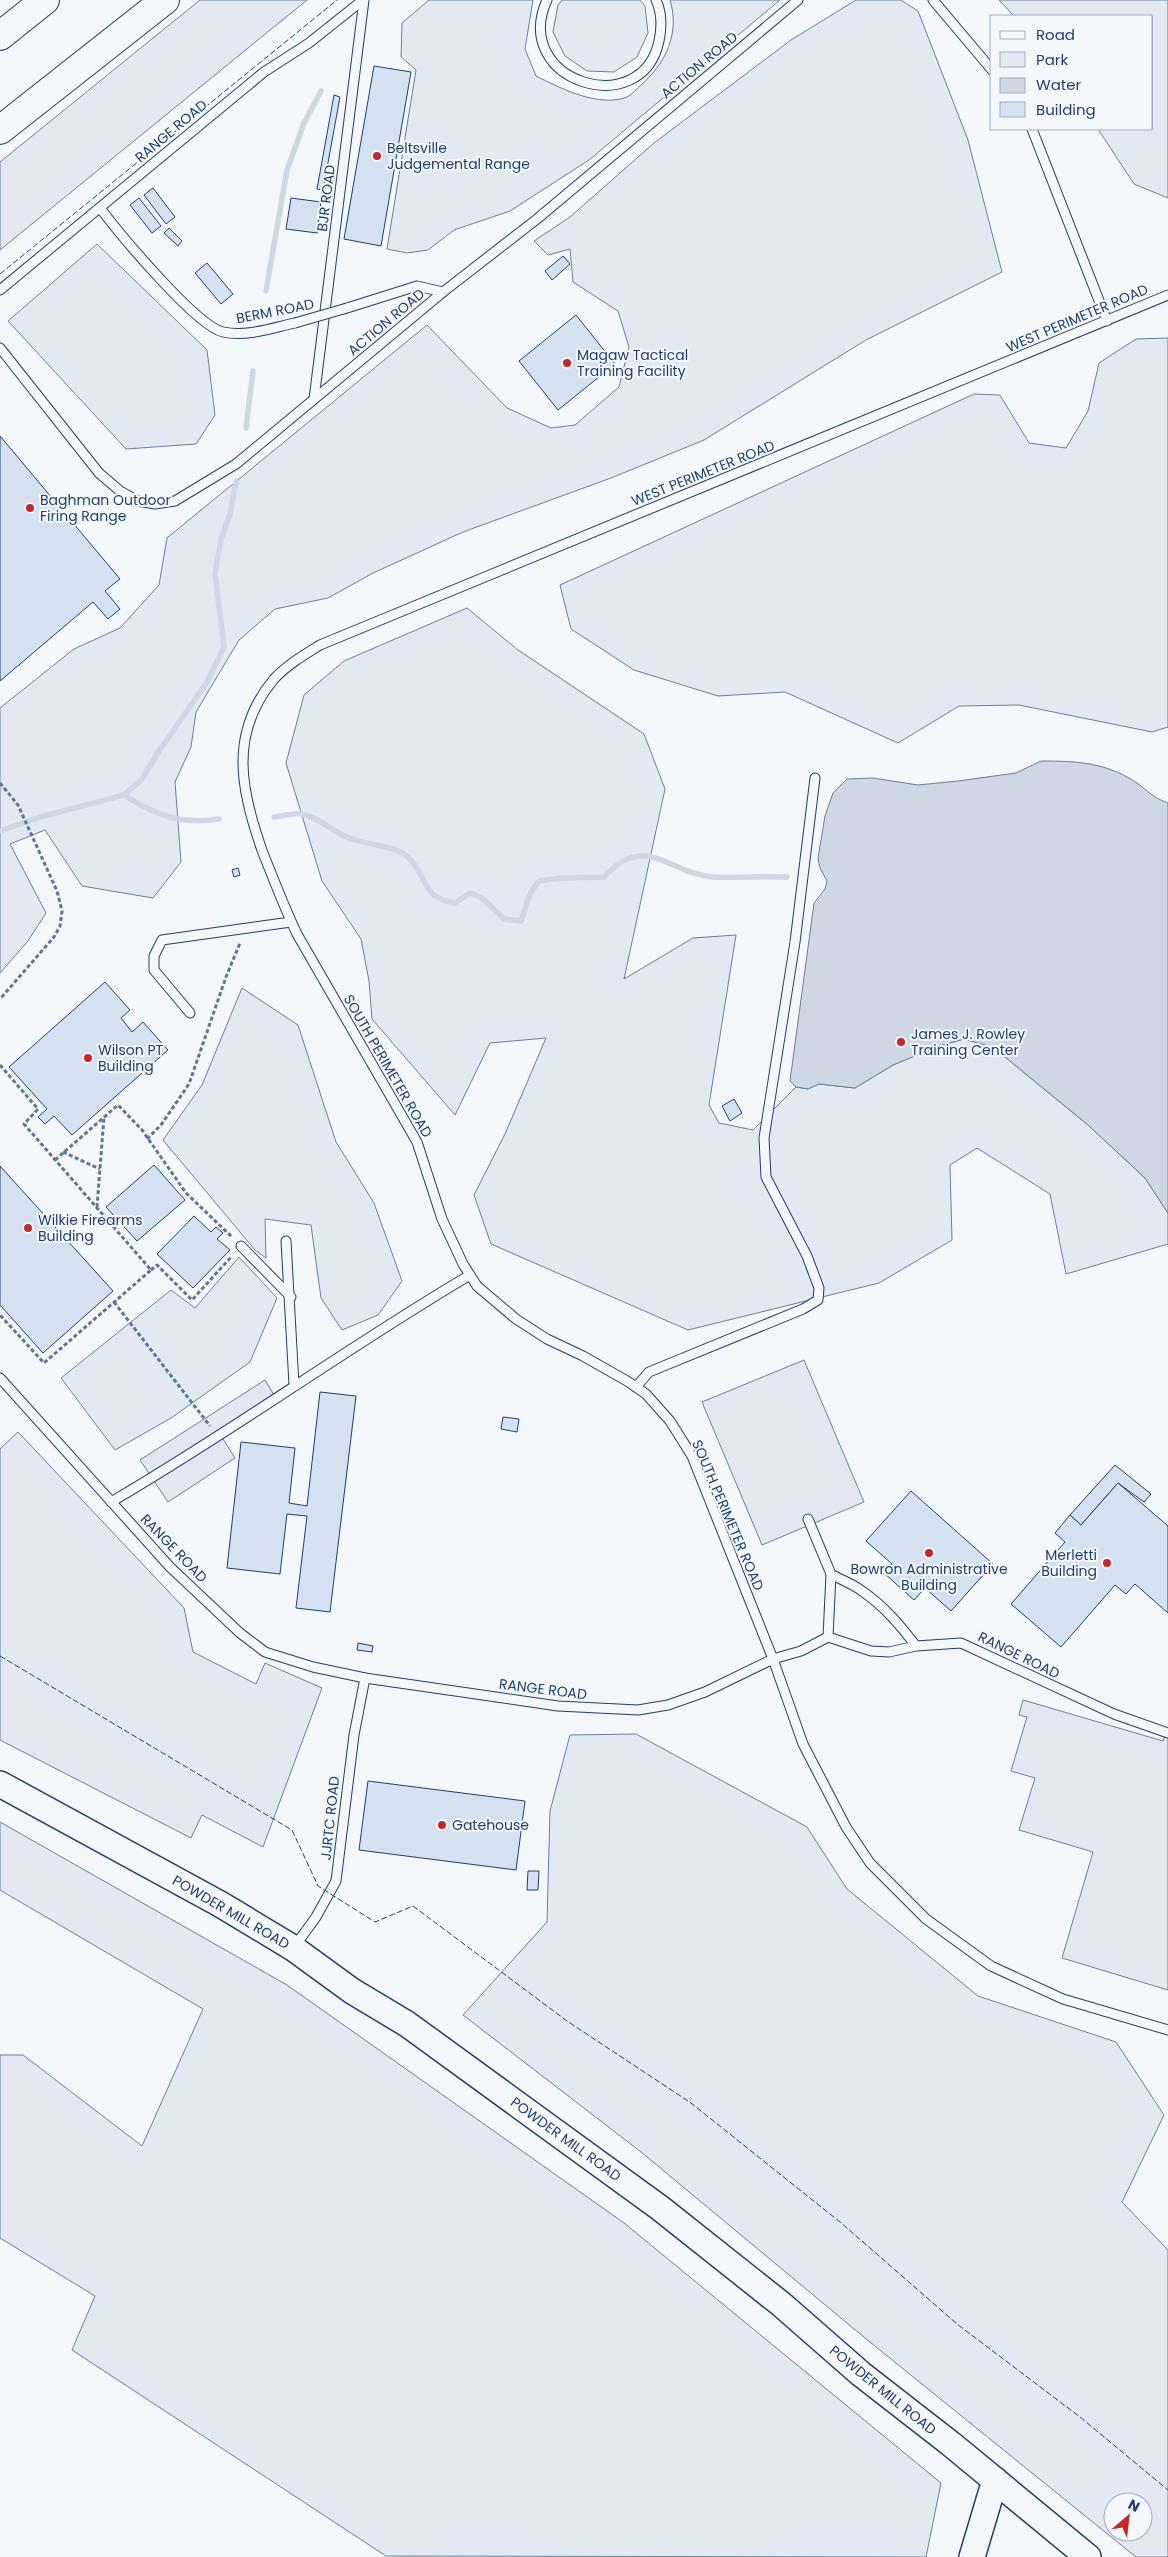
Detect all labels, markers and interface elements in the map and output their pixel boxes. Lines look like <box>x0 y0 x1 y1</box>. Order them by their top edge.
legend <box>990 15 1153 130</box>
text: Road <box>1036 24 1075 45</box>
street label: ACTION ROAD <box>656 27 742 103</box>
text: Park <box>1036 49 1068 70</box>
text: Water <box>1036 74 1082 95</box>
street label: RANGE ROAD <box>131 95 211 167</box>
text: Building <box>1036 99 1096 120</box>
place label: Beltsville Judgemental Range <box>387 138 530 174</box>
marker: Beltsville Judgemental Range <box>371 150 383 162</box>
street label: BJR ROAD <box>312 163 340 233</box>
street label: WEST PERIMETER ROAD <box>1003 279 1151 357</box>
street label: ACTION ROAD <box>343 284 429 360</box>
street label: BERM ROAD <box>234 294 316 328</box>
place label: Magaw Tactical Training Facility <box>577 345 688 381</box>
marker: Magaw Tactical Training Facility <box>561 357 573 369</box>
street label: WEST PERIMETER ROAD <box>628 435 778 511</box>
place label: Baghman Outdoor Firing Range <box>40 490 171 526</box>
marker: Baghman Outdoor Firing Range <box>24 502 36 514</box>
street label: SOUTH PERIMETER ROAD <box>339 991 437 1141</box>
place label: James J. Rowley Training Center <box>911 1024 1025 1060</box>
marker: James J. Rowley Training Center <box>895 1036 907 1048</box>
place label: Wilson PT Building <box>98 1040 164 1076</box>
marker: Wilson PT Building <box>82 1052 94 1064</box>
place label: Wilkie Firearms Building <box>38 1210 142 1246</box>
marker: Wilkie Firearms Building <box>22 1222 34 1234</box>
street label: SOUTH PERIMETER ROAD <box>687 1437 769 1594</box>
street label: RANGE ROAD <box>136 1509 212 1587</box>
place label: Merletti Building <box>1041 1545 1097 1581</box>
marker: Bowron Administrative Building <box>923 1547 935 1559</box>
marker: Merletti Building <box>1101 1557 1113 1569</box>
place label: Bowron Administrative Building <box>850 1559 1008 1595</box>
street label: RANGE ROAD <box>975 1627 1063 1683</box>
street label: RANGE ROAD <box>498 1674 588 1704</box>
street label: JJRTC ROAD <box>316 1775 344 1861</box>
place label: Gatehouse <box>452 1815 529 1835</box>
marker: Gatehouse <box>436 1819 448 1831</box>
street label: POWDER MILL ROAD <box>169 1870 293 1954</box>
street label: POWDER MILL ROAD <box>507 2092 625 2186</box>
street label: POWDER MILL ROAD <box>825 2341 941 2439</box>
north arrow <box>1103 2492 1153 2542</box>
text: N <box>1125 2494 1143 2517</box>

